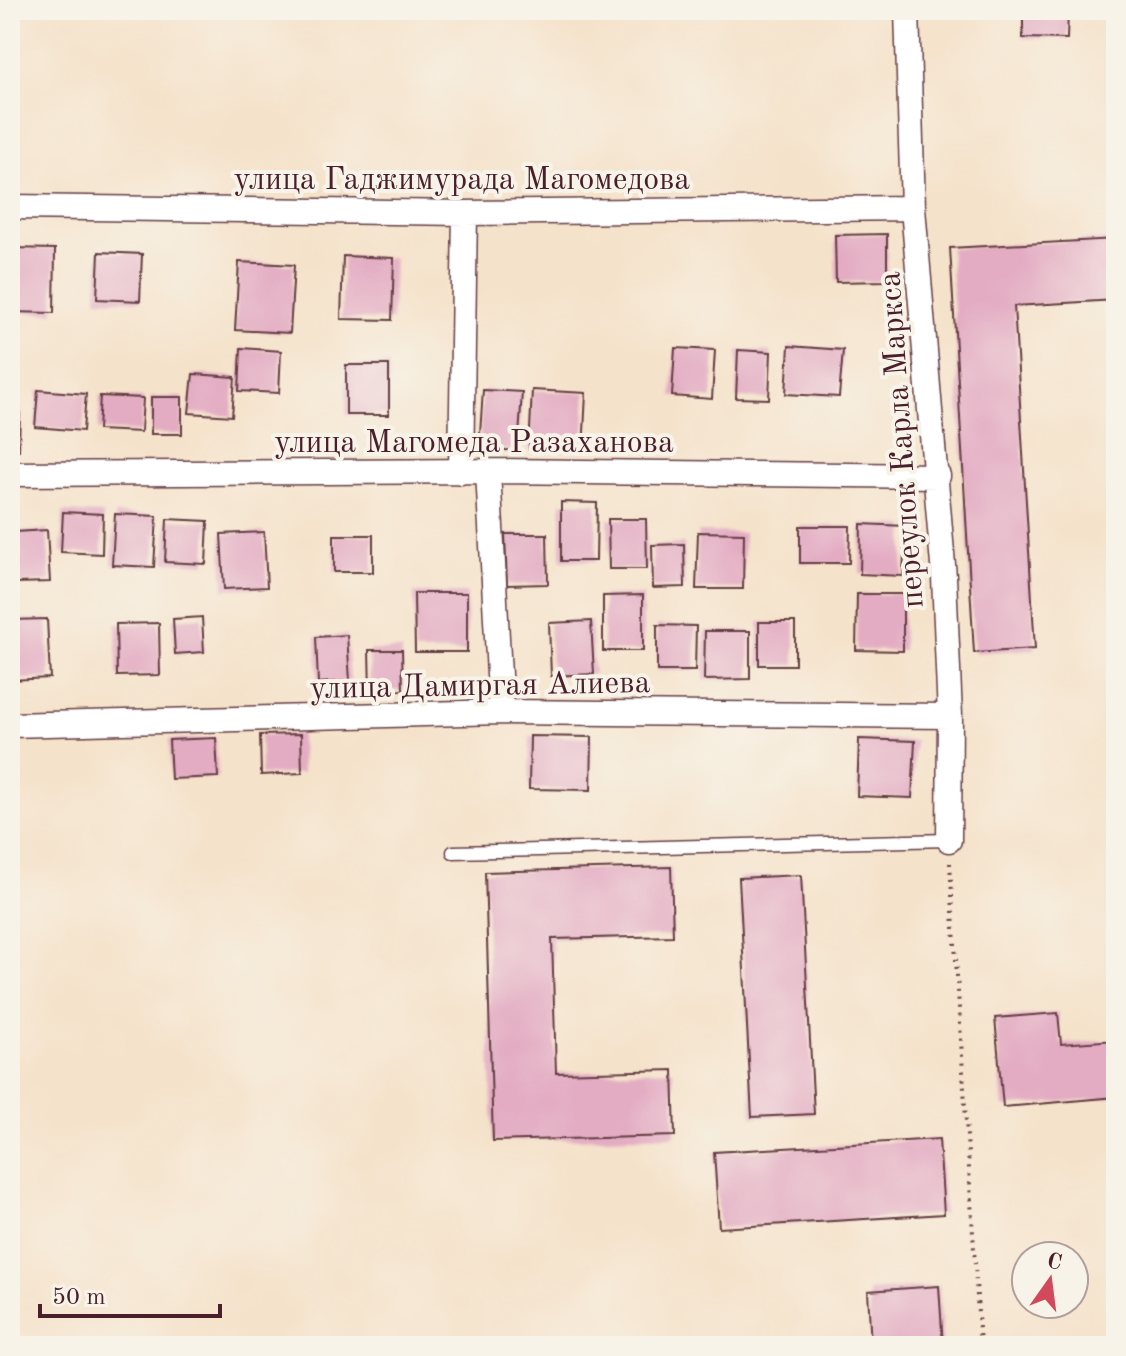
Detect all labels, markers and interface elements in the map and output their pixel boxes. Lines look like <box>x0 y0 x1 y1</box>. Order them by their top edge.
street label: улица Гаджимурада Магомедова <box>234 165 690 197</box>
street label: переулок Карла Маркса <box>875 270 931 609</box>
street label: улица Магомеда Разаханова <box>274 428 674 460</box>
street label: улица Дамиргая Алиева <box>310 668 651 706</box>
north arrow <box>1010 1240 1090 1320</box>
text: С <box>1045 1250 1064 1275</box>
scale bar <box>40 1268 220 1318</box>
text: 50 m <box>52 1286 106 1310</box>

